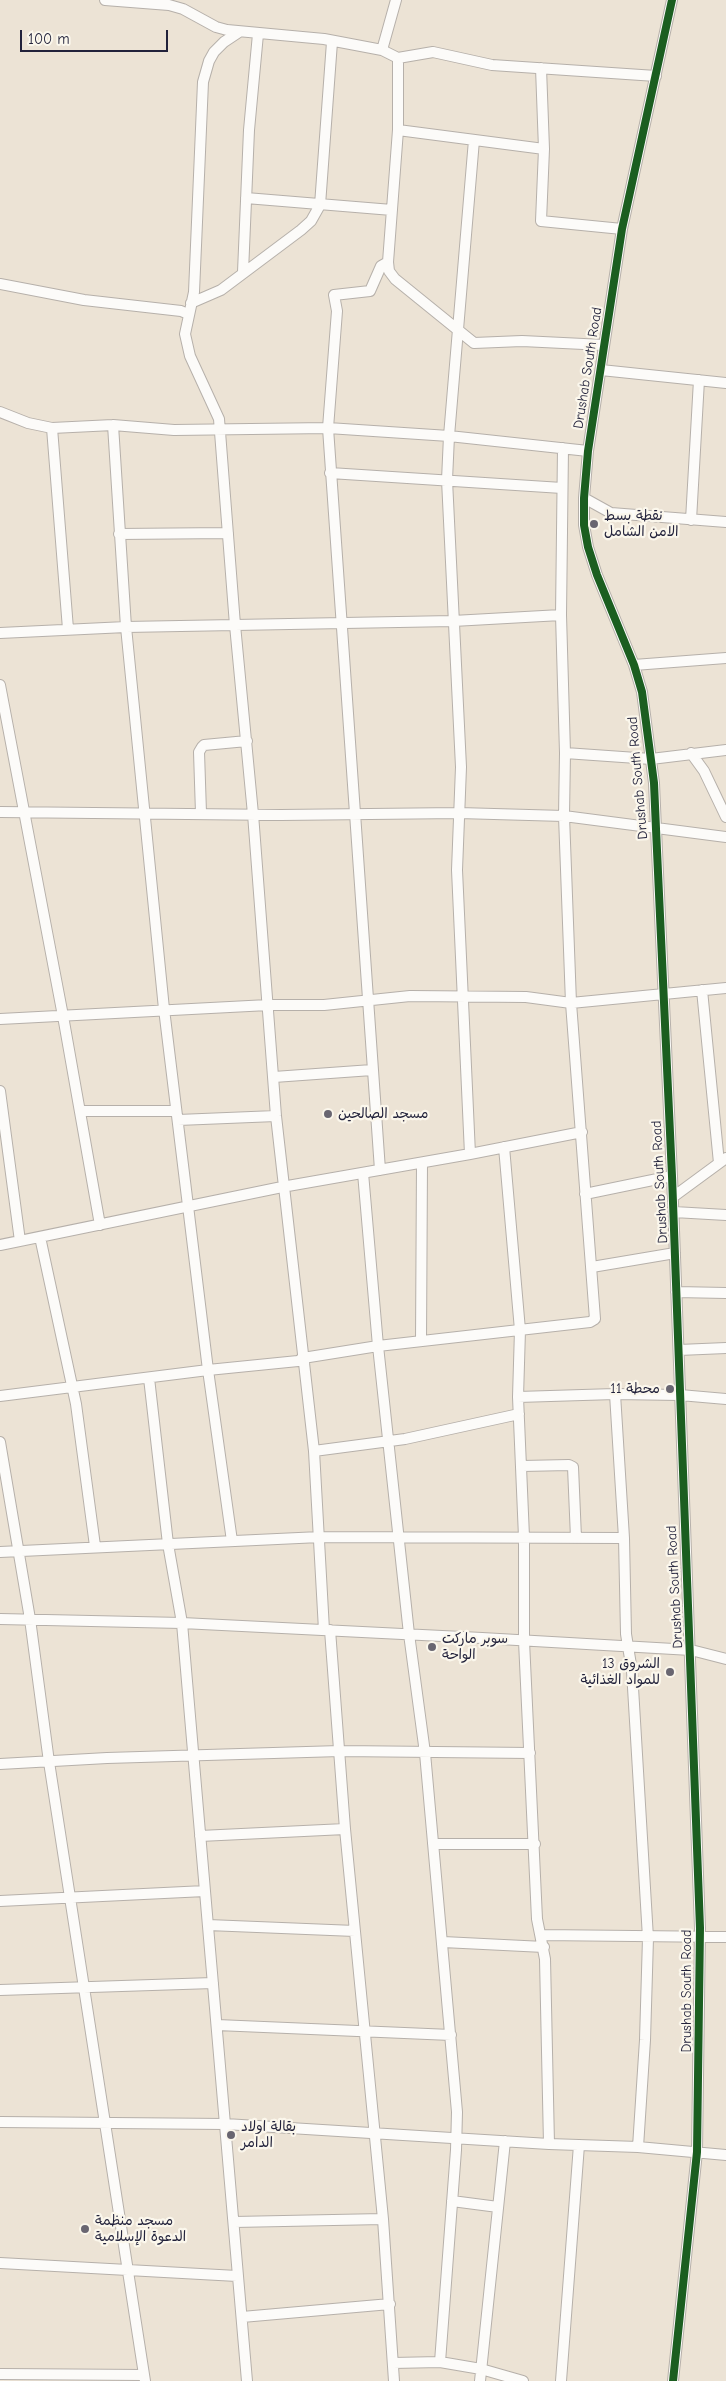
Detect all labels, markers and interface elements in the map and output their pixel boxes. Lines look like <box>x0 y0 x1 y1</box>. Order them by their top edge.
scale bar <box>22 20 170 52</box>
text: 100 m <box>28 30 70 48</box>
street label: Drushab South Road <box>570 306 606 430</box>
place label: نقطة بسط الامن الشامل <box>604 508 679 540</box>
marker: نقطة بسط الامن الشامل <box>588 518 600 530</box>
street label: Drushab South Road <box>624 716 652 840</box>
place label: مسجد الصالحين <box>338 1106 428 1122</box>
marker: مسجد الصالحين <box>322 1108 334 1120</box>
street label: Drushab South Road <box>648 1120 672 1244</box>
place label: محطة 11 <box>610 1381 660 1397</box>
marker: محطة 11 <box>664 1383 676 1395</box>
street label: Drushab South Road <box>663 1525 687 1649</box>
place label: سوبر ماركت الواحة <box>442 1631 508 1664</box>
marker: سوبر ماركت الواحة <box>426 1641 438 1653</box>
place label: الشروق 13 للمواد الغذائية <box>580 1656 660 1688</box>
marker: الشروق 13 للمواد الغذائية <box>664 1666 676 1678</box>
street label: Drushab South Road <box>679 1930 695 2052</box>
place label: بقالة اولاد الدامر <box>241 2119 296 2152</box>
marker: بقالة اولاد الدامر <box>225 2129 237 2141</box>
place label: مسجد منظمة الدعوة الإسلامية <box>95 2213 186 2246</box>
marker: مسجد منظمة الدعوة الإسلامية <box>79 2223 91 2235</box>

